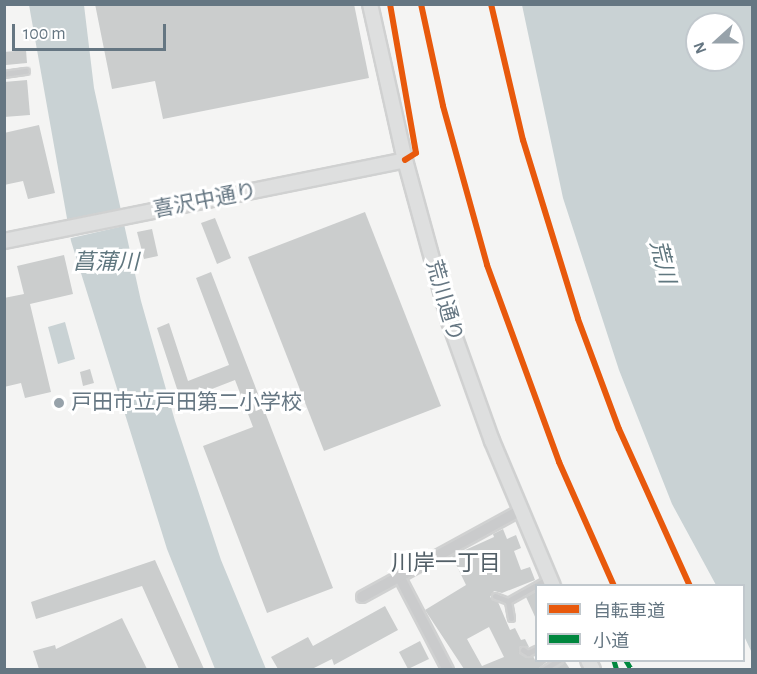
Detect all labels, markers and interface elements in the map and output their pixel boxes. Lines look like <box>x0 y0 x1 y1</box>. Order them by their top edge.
scale bar <box>15 12 170 50</box>
north arrow <box>685 12 745 72</box>
text: 100 m <box>23 25 66 43</box>
text: N <box>691 40 710 56</box>
street label: 喜沢中通り <box>151 179 259 223</box>
water label: 荒川 <box>644 237 680 287</box>
water label: 菖蒲川 <box>73 250 139 276</box>
street label: 荒川通り <box>420 257 468 345</box>
place label: 戸田市立戸田第二小学校 <box>71 390 302 416</box>
marker: 戸田市立戸田第二小学校 <box>52 396 66 410</box>
district label: 川岸一丁目 <box>391 551 501 577</box>
legend <box>535 584 745 662</box>
text: 自転車道 <box>593 603 665 621</box>
text: 小道 <box>593 633 629 651</box>

